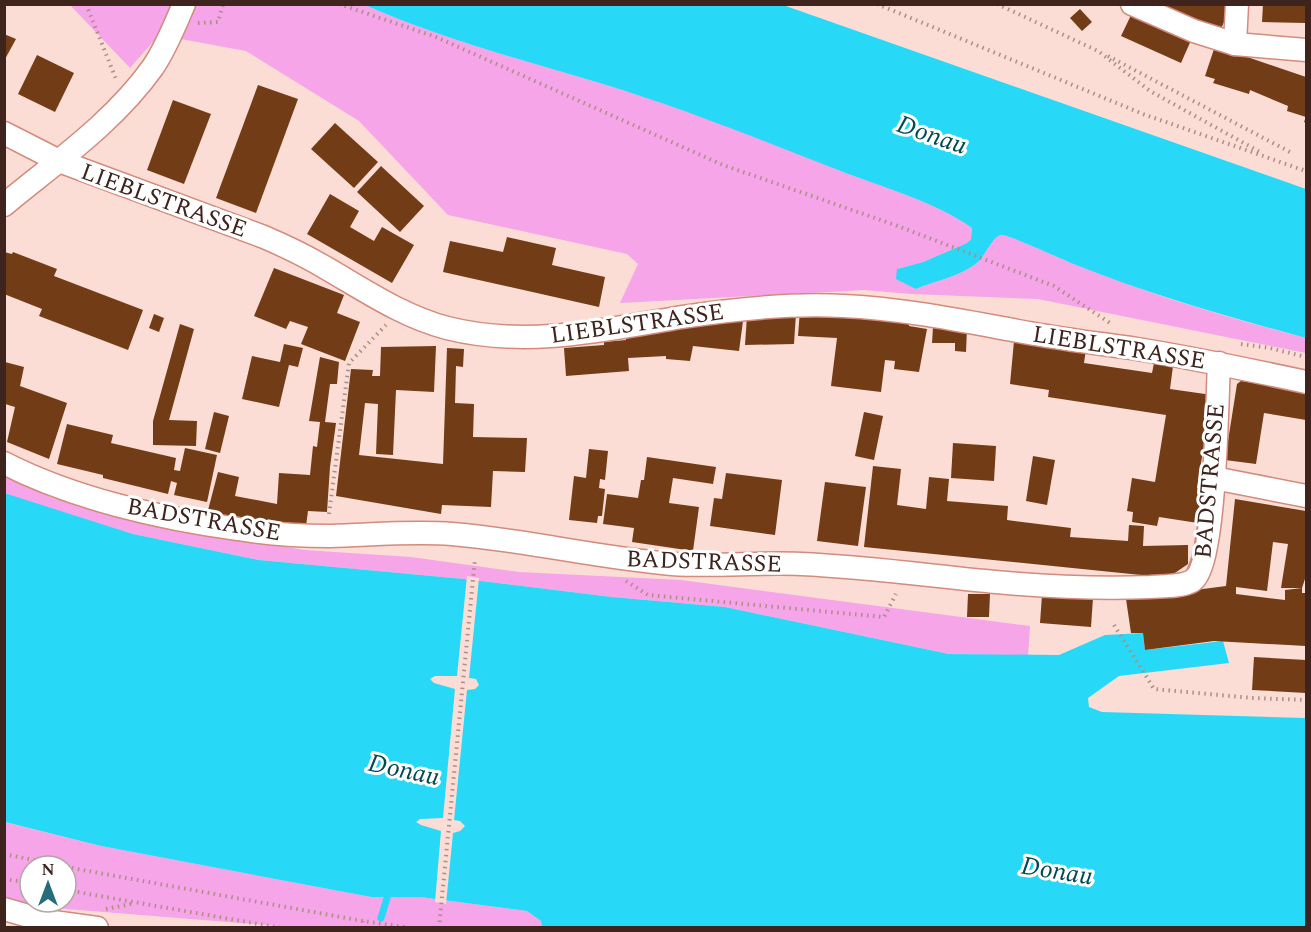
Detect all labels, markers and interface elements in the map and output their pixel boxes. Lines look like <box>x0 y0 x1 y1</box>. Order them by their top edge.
water label: Donau <box>891 104 973 166</box>
street label: LIEBLSTRASSE <box>75 154 252 248</box>
street label: LIEBLSTRASSE <box>548 294 726 354</box>
street label: LIEBLSTRASSE <box>1030 317 1208 379</box>
street label: BADSTRASSE <box>1185 402 1235 560</box>
street label: BADSTRASSE <box>124 489 284 551</box>
street label: BADSTRASSE <box>625 541 782 583</box>
water label: Donau <box>364 743 444 797</box>
water label: Donau <box>1018 846 1096 896</box>
north arrow <box>18 854 78 914</box>
text: N <box>41 858 55 882</box>

